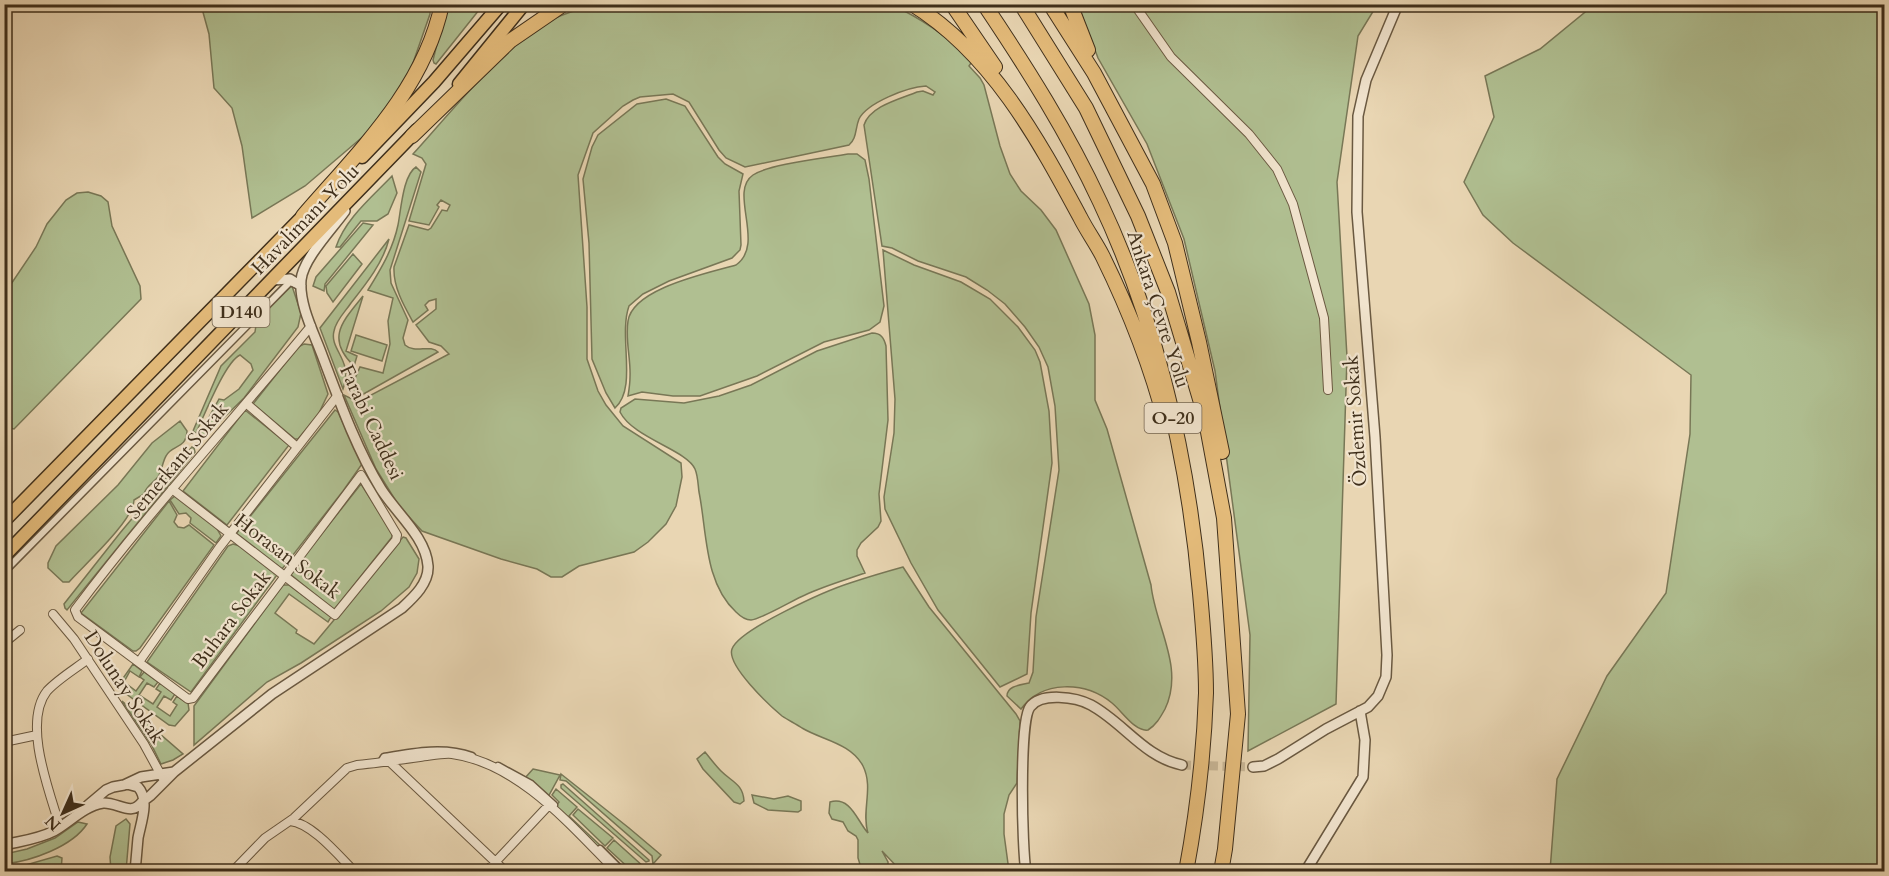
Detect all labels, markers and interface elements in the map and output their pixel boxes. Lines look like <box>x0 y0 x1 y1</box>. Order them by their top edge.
street label: Havalimanı Yolu <box>245 158 365 281</box>
street label: Ankara Çevre Yolu <box>1120 227 1197 391</box>
road number: D140 <box>212 297 270 327</box>
street label: Özdemir Sokak <box>1337 354 1374 488</box>
street label: Farabi Caddesi <box>333 360 410 485</box>
street label: Semerkant Sokak <box>120 396 235 525</box>
road number: O-20 <box>1144 403 1202 433</box>
street label: Horasan Sokak <box>229 508 347 605</box>
street label: Buhara Sokak <box>186 564 277 674</box>
street label: Dolunay Sokak <box>78 625 171 749</box>
north arrow <box>33 783 93 843</box>
text: N <box>40 810 66 836</box>

